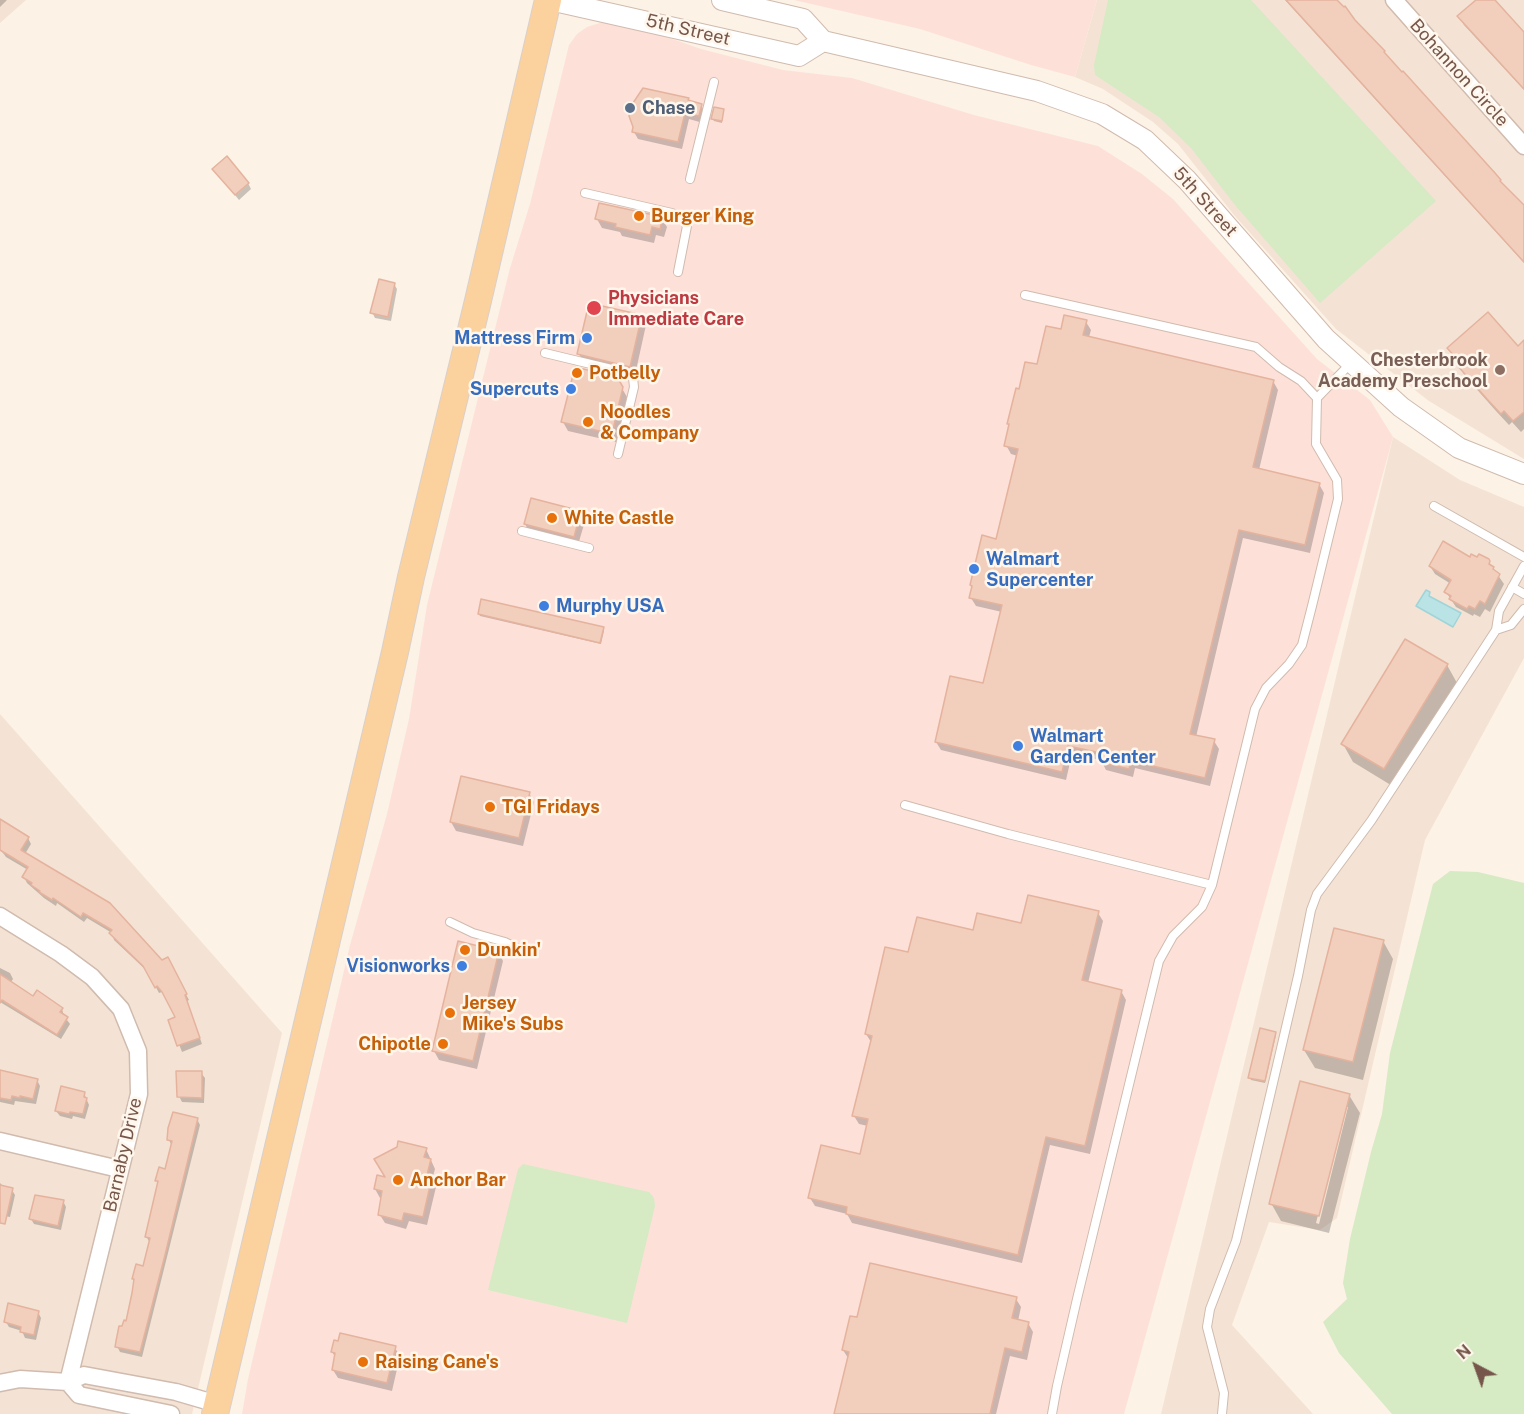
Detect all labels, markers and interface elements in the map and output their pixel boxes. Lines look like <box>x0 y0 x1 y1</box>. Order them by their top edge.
street label: 5th Street <box>644 10 732 50</box>
street label: Bohannon Circle <box>1405 15 1513 131</box>
place label: Chase <box>642 97 695 119</box>
marker: Chase <box>623 101 637 115</box>
street label: 5th Street <box>1168 163 1242 241</box>
place label: Burger King <box>651 205 754 227</box>
marker: Burger King <box>632 209 646 223</box>
place label: Physicians Immediate Care <box>608 287 744 330</box>
marker: Physicians Immediate Care <box>585 299 603 317</box>
place label: Mattress Firm <box>454 327 575 349</box>
marker: Mattress Firm <box>580 331 594 345</box>
place label: Chesterbrook Academy Preschool <box>1318 349 1488 392</box>
place label: Potbelly <box>589 362 661 384</box>
marker: Chesterbrook Academy Preschool <box>1493 363 1507 377</box>
marker: Potbelly <box>570 366 584 380</box>
place label: Supercuts <box>470 378 559 400</box>
marker: Supercuts <box>564 382 578 396</box>
place label: Noodles & Company <box>600 401 699 444</box>
marker: Noodles & Company <box>581 415 595 429</box>
place label: White Castle <box>564 507 674 529</box>
marker: White Castle <box>545 511 559 525</box>
place label: Walmart Supercenter <box>986 548 1093 590</box>
marker: Walmart Supercenter <box>967 562 981 576</box>
place label: Murphy USA <box>556 595 664 617</box>
marker: Murphy USA <box>537 599 551 613</box>
place label: Walmart Garden Center <box>1030 725 1156 768</box>
marker: Walmart Garden Center <box>1011 739 1025 753</box>
place label: TGI Fridays <box>502 796 600 818</box>
marker: TGI Fridays <box>483 800 497 814</box>
place label: Dunkin' <box>477 939 541 961</box>
marker: Dunkin' <box>458 943 472 957</box>
place label: Visionworks <box>346 955 450 977</box>
marker: Visionworks <box>455 959 469 973</box>
place label: Jersey Mike's Subs <box>462 992 563 1034</box>
marker: Jersey Mike's Subs <box>443 1006 457 1020</box>
place label: Chipotle <box>358 1033 431 1055</box>
marker: Chipotle <box>436 1037 450 1051</box>
street label: Barnaby Drive <box>99 1096 147 1214</box>
place label: Anchor Bar <box>410 1169 506 1191</box>
marker: Anchor Bar <box>391 1173 405 1187</box>
north arrow <box>1446 1336 1506 1396</box>
text: N <box>1453 1341 1475 1363</box>
place label: Raising Cane's <box>375 1351 499 1373</box>
marker: Raising Cane's <box>356 1355 370 1369</box>

